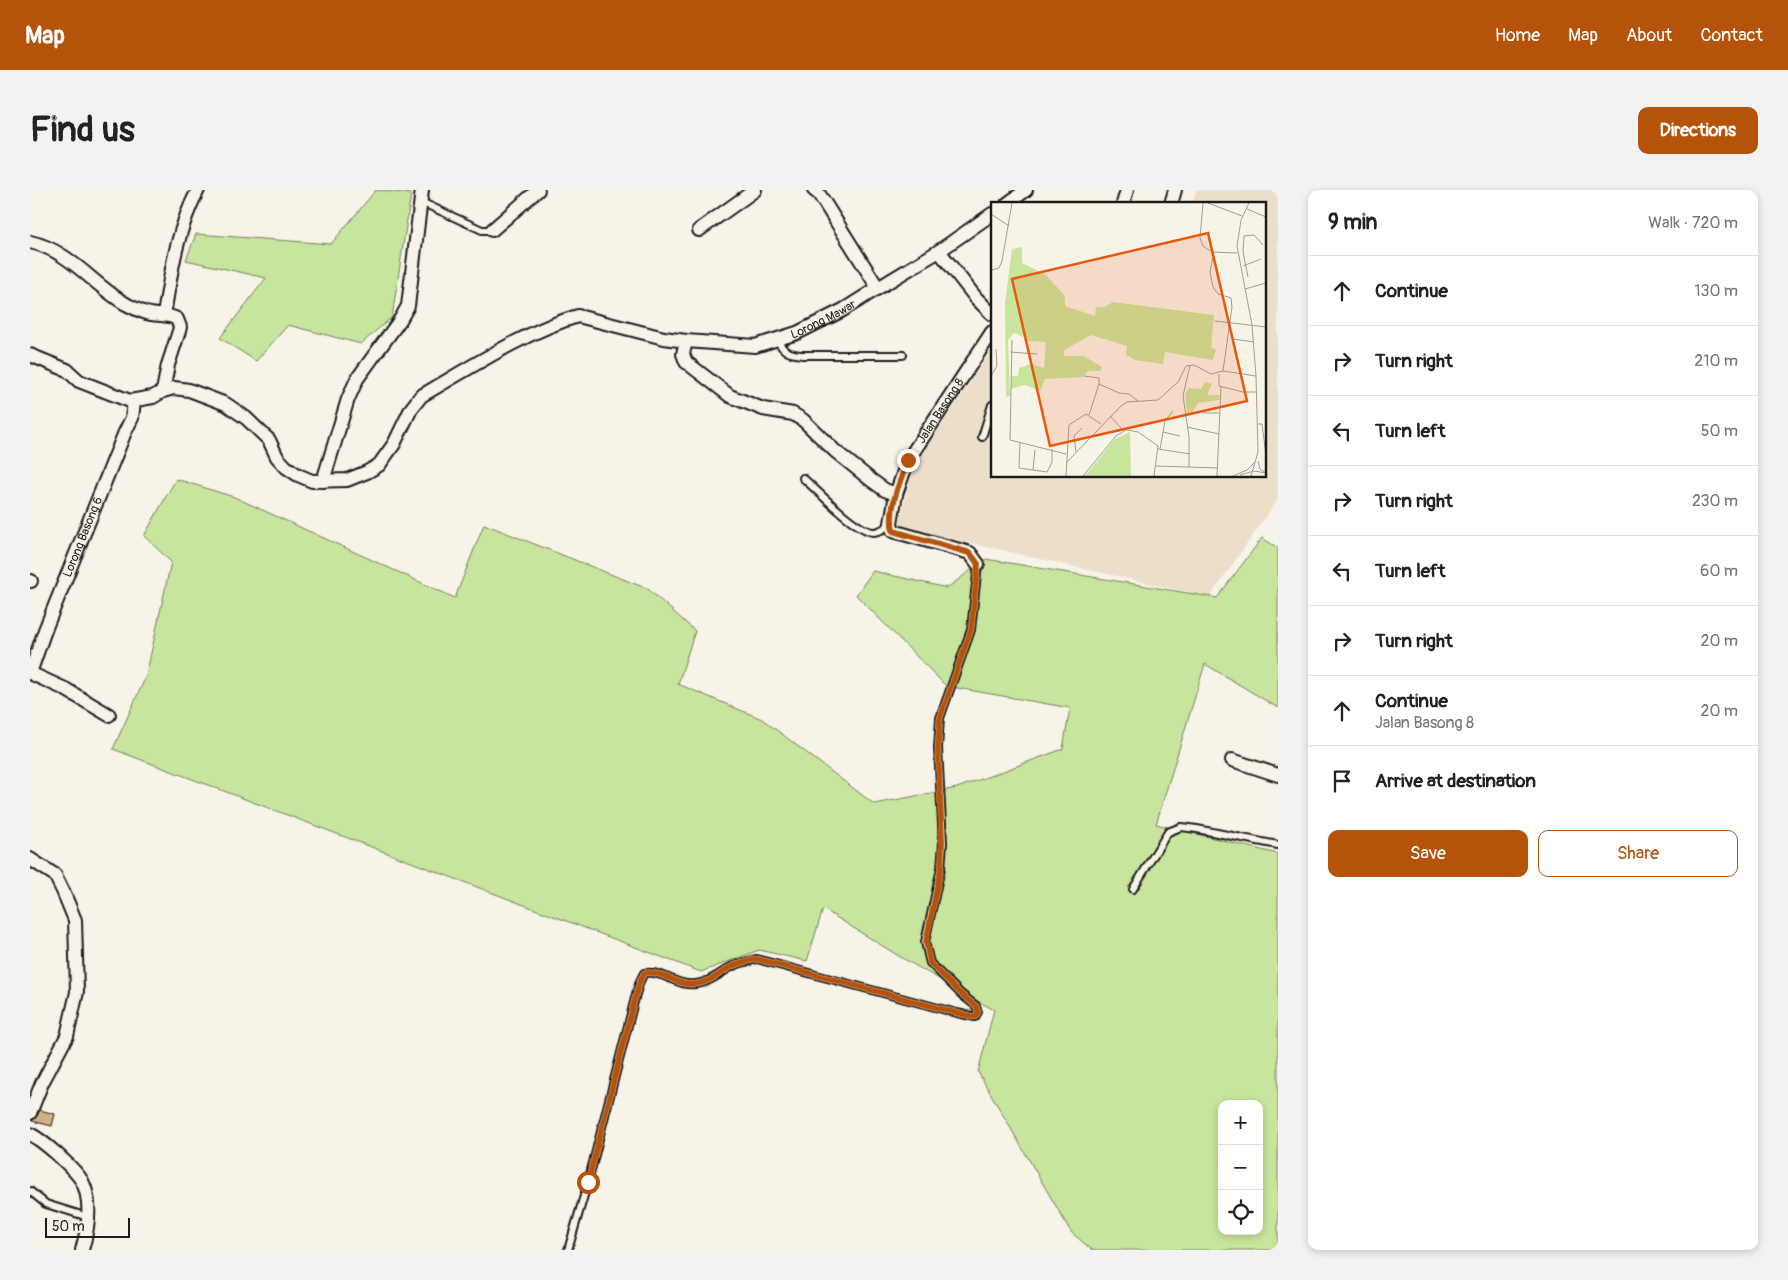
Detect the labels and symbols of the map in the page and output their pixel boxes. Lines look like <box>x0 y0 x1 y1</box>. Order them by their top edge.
inset map <box>991 202 1266 478</box>
street label: Lorong Mawar <box>789 296 859 342</box>
street label: Jalan Basong 8 <box>914 375 967 446</box>
route end <box>897 449 920 472</box>
street label: Lorong Basong 6 <box>60 494 106 579</box>
route start <box>577 1171 600 1194</box>
scale bar <box>45 1215 130 1238</box>

